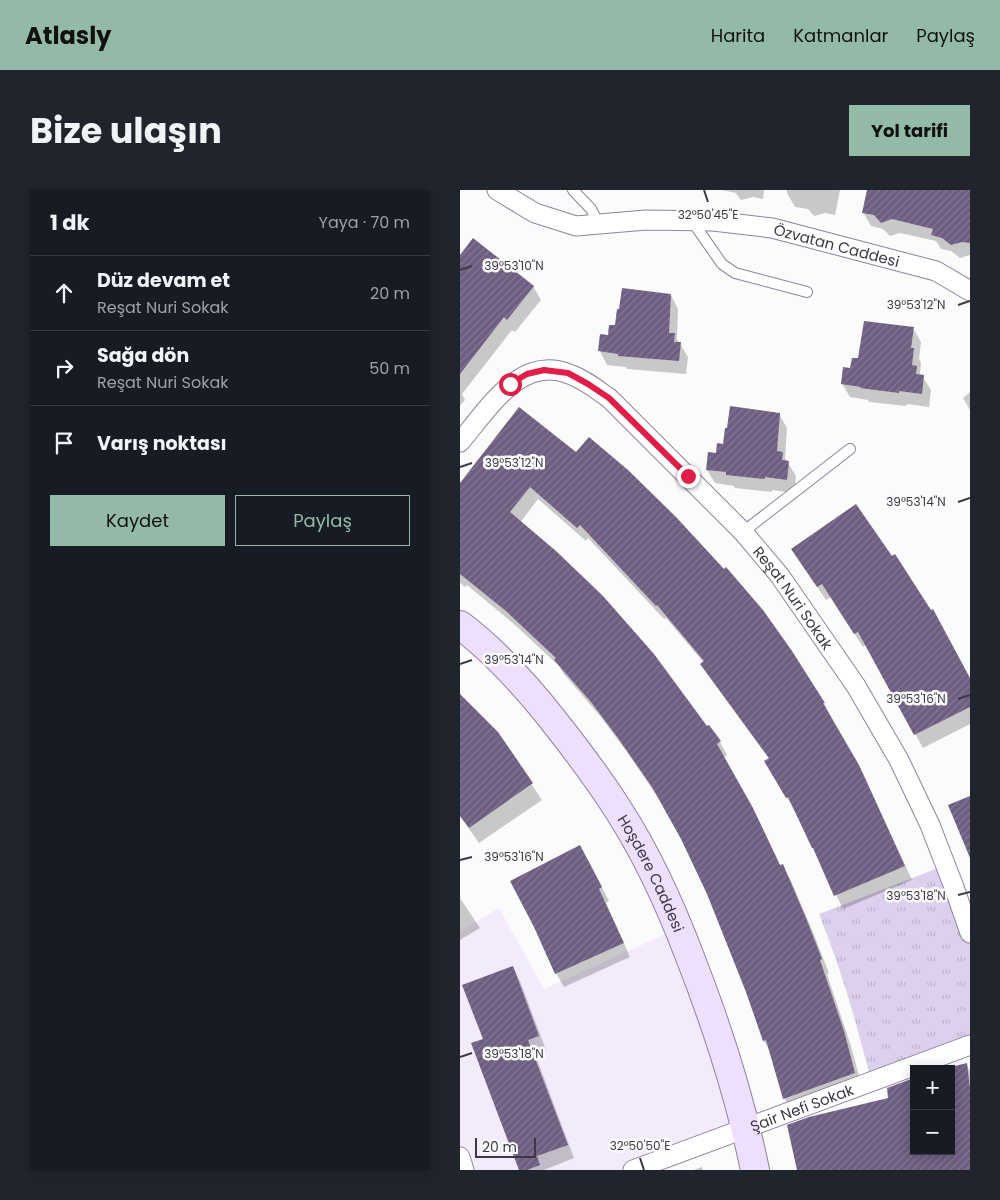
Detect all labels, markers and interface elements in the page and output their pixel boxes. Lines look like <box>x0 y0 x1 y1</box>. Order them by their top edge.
text: Atlasly <box>25 19 111 52</box>
text: Harita <box>711 23 765 48</box>
text: Katmanlar <box>793 23 888 48</box>
text: Paylaş <box>916 23 975 48</box>
button: Yol tarifi <box>849 105 970 156</box>
text: Bize ulaşın <box>30 106 222 155</box>
text: 32°50'45"E <box>678 206 738 223</box>
text: 1 dk <box>50 208 90 237</box>
text: Yaya · 70 m <box>319 211 410 234</box>
street label: Özvatan Caddesi <box>772 218 902 272</box>
text: 39°53'10"N <box>484 257 544 274</box>
text: Düz devam et <box>97 267 230 294</box>
icon: ahead <box>50 279 78 307</box>
text: 20 m <box>370 282 410 305</box>
text: Reşat Nuri Sokak <box>97 296 229 319</box>
text: 39°53'12"N <box>887 296 945 313</box>
text: Sağa dön <box>97 342 189 369</box>
icon: right <box>50 354 78 382</box>
text: 50 m <box>369 357 410 380</box>
text: Reşat Nuri Sokak <box>97 371 229 394</box>
route start <box>499 373 522 396</box>
icon: arrive <box>50 429 78 457</box>
text: Varış noktası <box>97 430 227 457</box>
text: 39°53'12"N <box>485 454 543 471</box>
route end <box>677 465 700 488</box>
text: 39°53'14"N <box>886 493 946 510</box>
button: Kaydet <box>50 495 225 546</box>
button: Paylaş <box>235 495 410 546</box>
street label: Reşat Nuri Sokak <box>749 541 838 654</box>
text: 39°53'14"N <box>484 651 544 668</box>
text: 39°53'16"N <box>886 690 946 707</box>
street label: Hoşdere Caddesi <box>613 810 690 935</box>
text: 39°53'16"N <box>484 848 544 865</box>
text: 39°53'18"N <box>886 887 946 904</box>
text: 39°53'18"N <box>484 1045 544 1062</box>
map controls <box>910 1065 955 1155</box>
button: + <box>910 1065 955 1110</box>
street label: Şair Nefi Sokak <box>747 1079 857 1136</box>
button: − <box>910 1110 955 1155</box>
scale bar <box>475 1135 536 1158</box>
text: 20 m <box>482 1137 517 1157</box>
text: 32°50'50"E <box>610 1137 670 1154</box>

